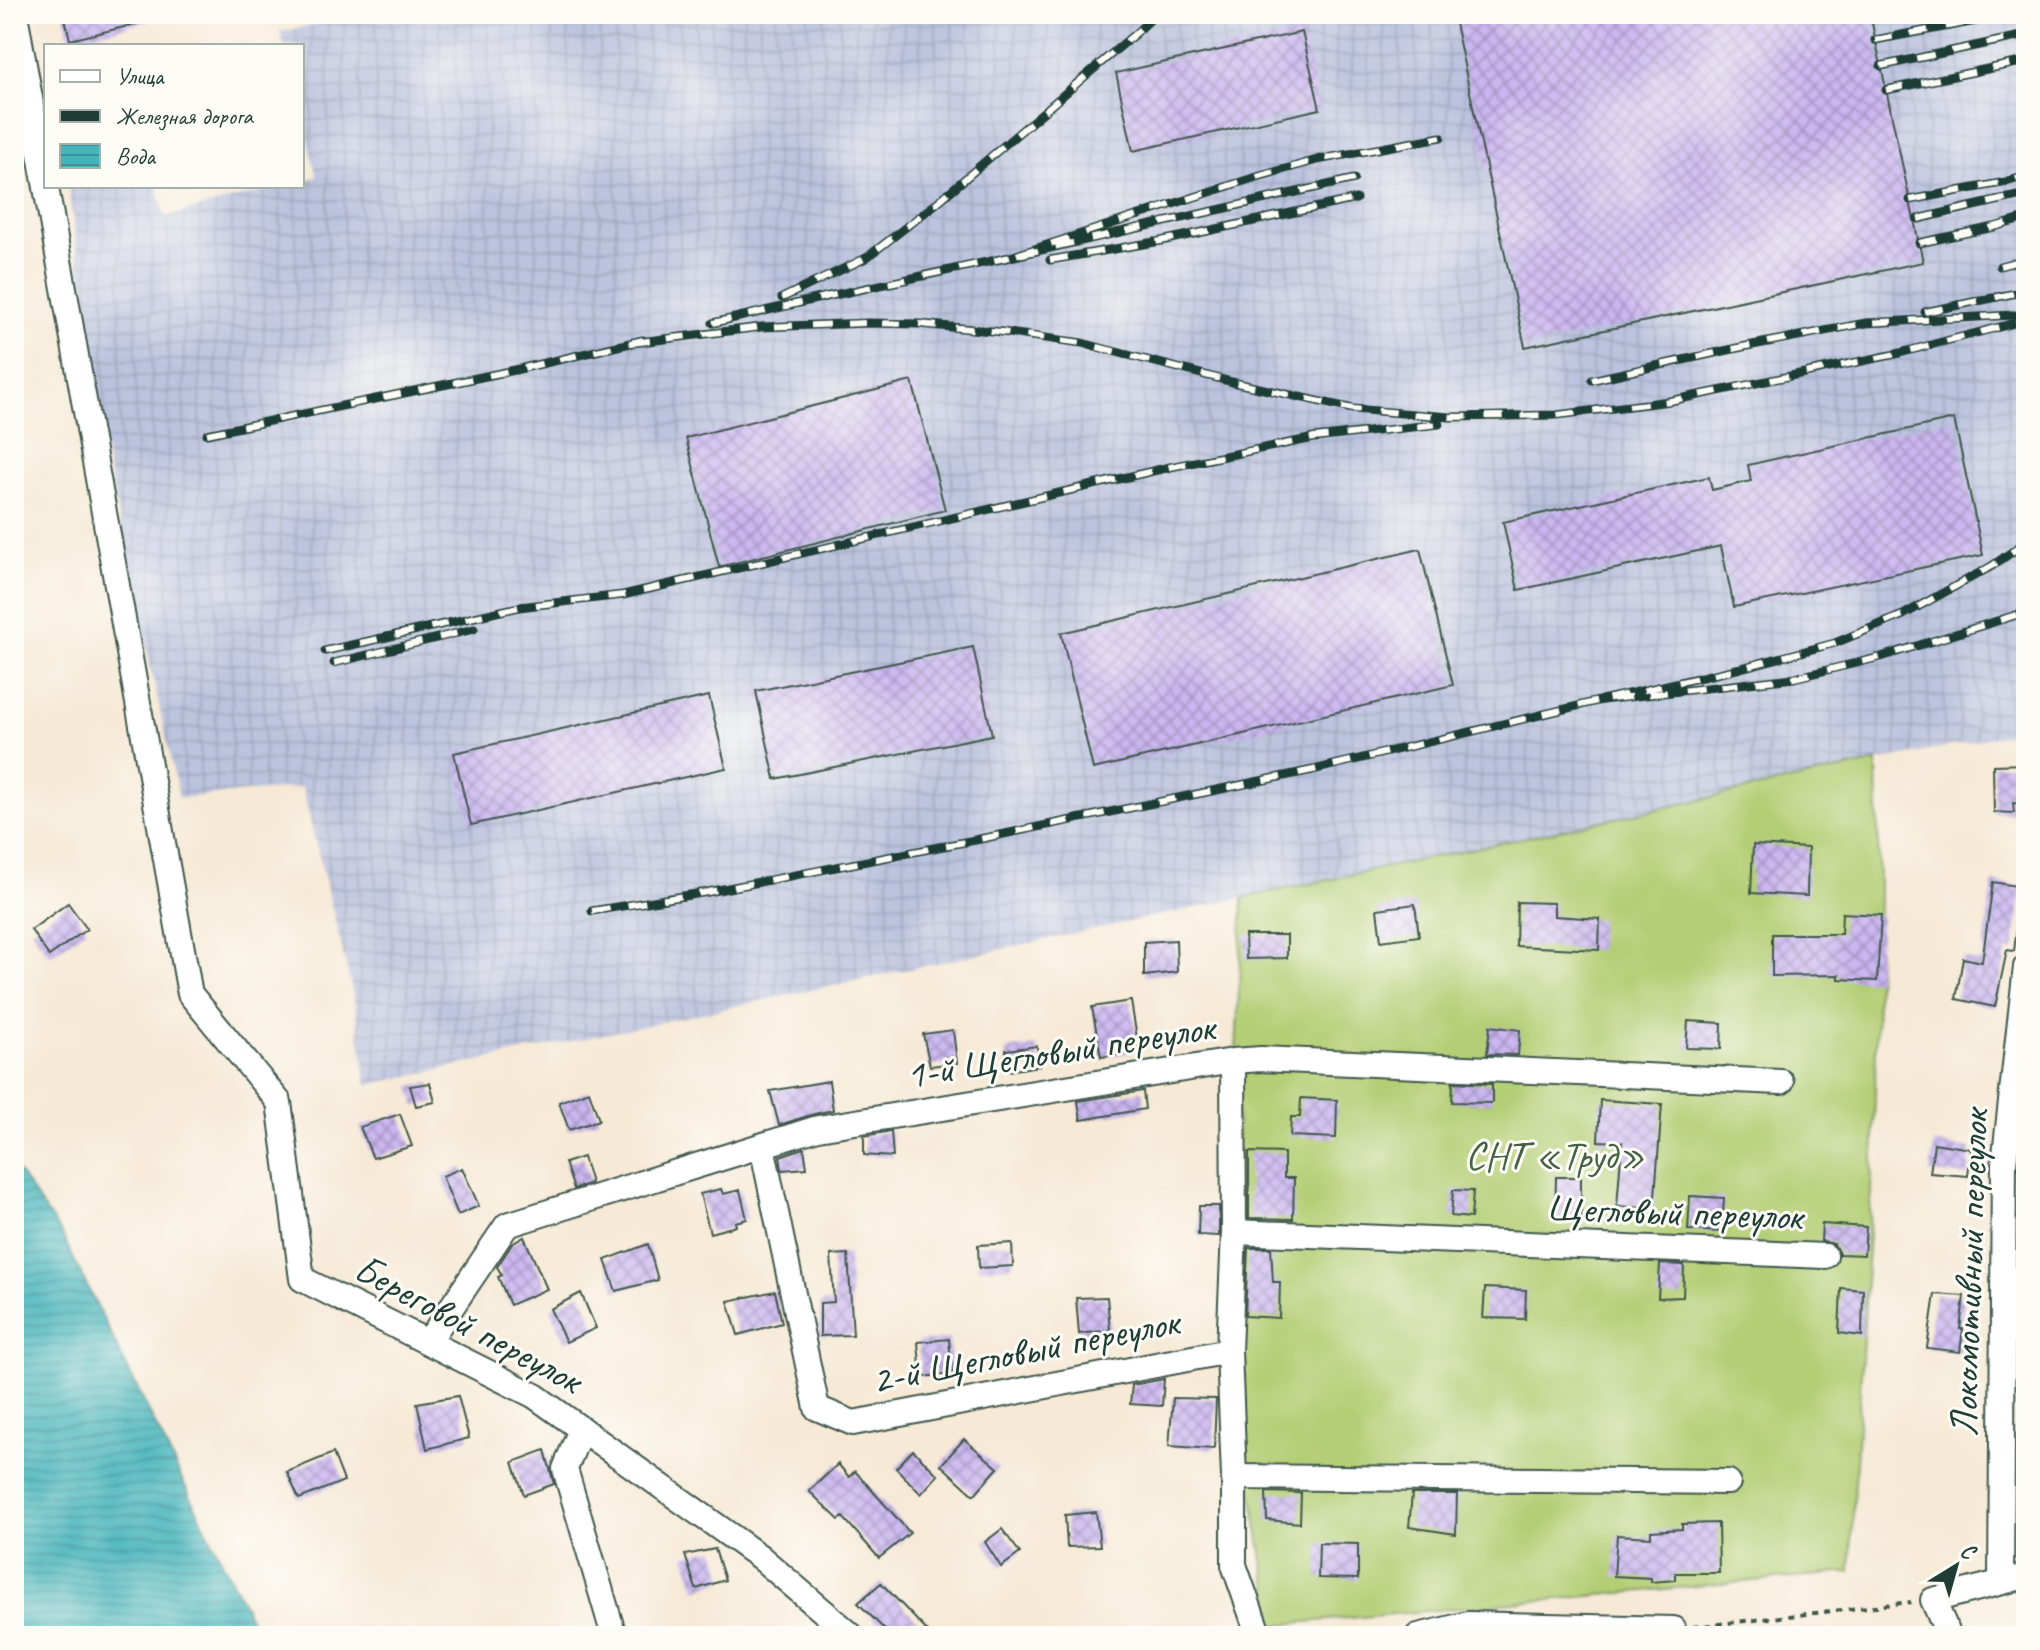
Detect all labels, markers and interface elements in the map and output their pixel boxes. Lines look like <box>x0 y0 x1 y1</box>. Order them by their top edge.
legend <box>44 44 304 188</box>
text: Улица <box>116 61 165 91</box>
text: Железная дорога <box>116 101 254 131</box>
text: Вода <box>116 141 156 171</box>
street label: 1-й Щегловый переулок <box>902 1001 1221 1100</box>
street label: Локомотивный переулок <box>1938 1105 2000 1437</box>
park label: СНТ «Труд» <box>1465 1131 1645 1181</box>
street label: Щегловый переулок <box>1547 1183 1806 1242</box>
street label: Береговой переулок <box>346 1243 593 1406</box>
street label: 2-й Щегловый переулок <box>867 1296 1186 1405</box>
north arrow <box>1916 1526 1996 1606</box>
text: С <box>1955 1536 1983 1567</box>

